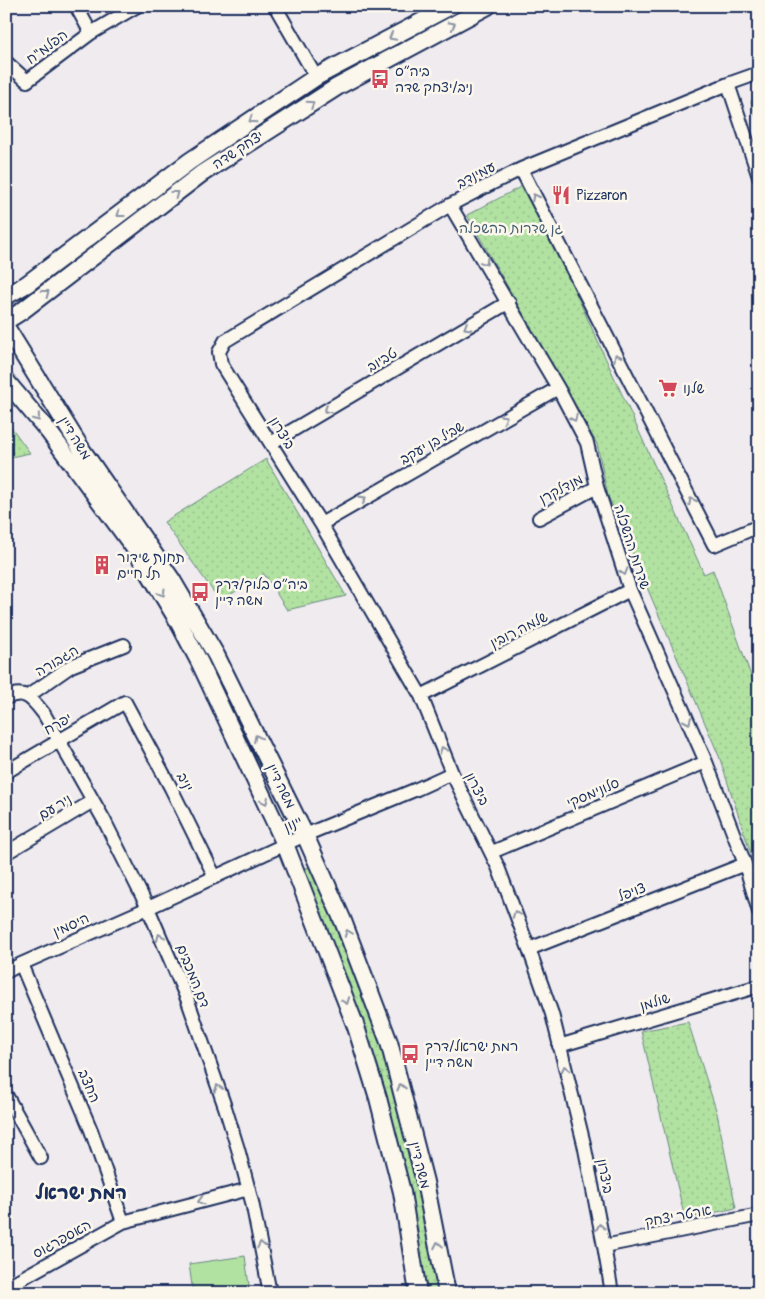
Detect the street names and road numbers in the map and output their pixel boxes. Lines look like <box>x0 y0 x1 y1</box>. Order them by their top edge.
street label: הפלמ"ח <box>23 26 71 68</box>
street label: יצחק שדה <box>209 127 267 173</box>
street label: עמינדב <box>454 158 498 192</box>
street label: טביוב <box>364 344 400 376</box>
street label: משה דיין <box>55 413 95 463</box>
street label: ביצרון <box>265 414 299 452</box>
street label: שביל בן יעקב <box>397 418 467 468</box>
street label: מנדלקרן <box>536 470 586 508</box>
street label: שדרות ההשכלה <box>610 502 654 592</box>
street label: שלמה רובין <box>487 608 551 652</box>
street label: הגבורה <box>32 642 82 680</box>
street label: יפרח <box>41 709 75 739</box>
street label: משה דיין <box>263 761 299 811</box>
street label: ביצרון <box>461 769 493 809</box>
street label: יניב <box>173 770 197 794</box>
street label: סלונימסקי <box>564 774 622 812</box>
street label: ניר עם <box>35 790 75 824</box>
street label: יינון <box>281 812 305 836</box>
street label: צויפל <box>616 879 648 905</box>
street label: היסמין <box>50 910 92 940</box>
street label: דם המכבים <box>173 942 213 1010</box>
street label: שולמן <box>638 989 673 1015</box>
street label: החצב <box>74 1067 104 1105</box>
street label: משה דיין <box>406 1140 434 1190</box>
street label: ביצרון <box>593 1157 617 1195</box>
street label: ארטר יצחק <box>643 1201 713 1231</box>
street label: האספרגוס <box>30 1216 94 1262</box>

